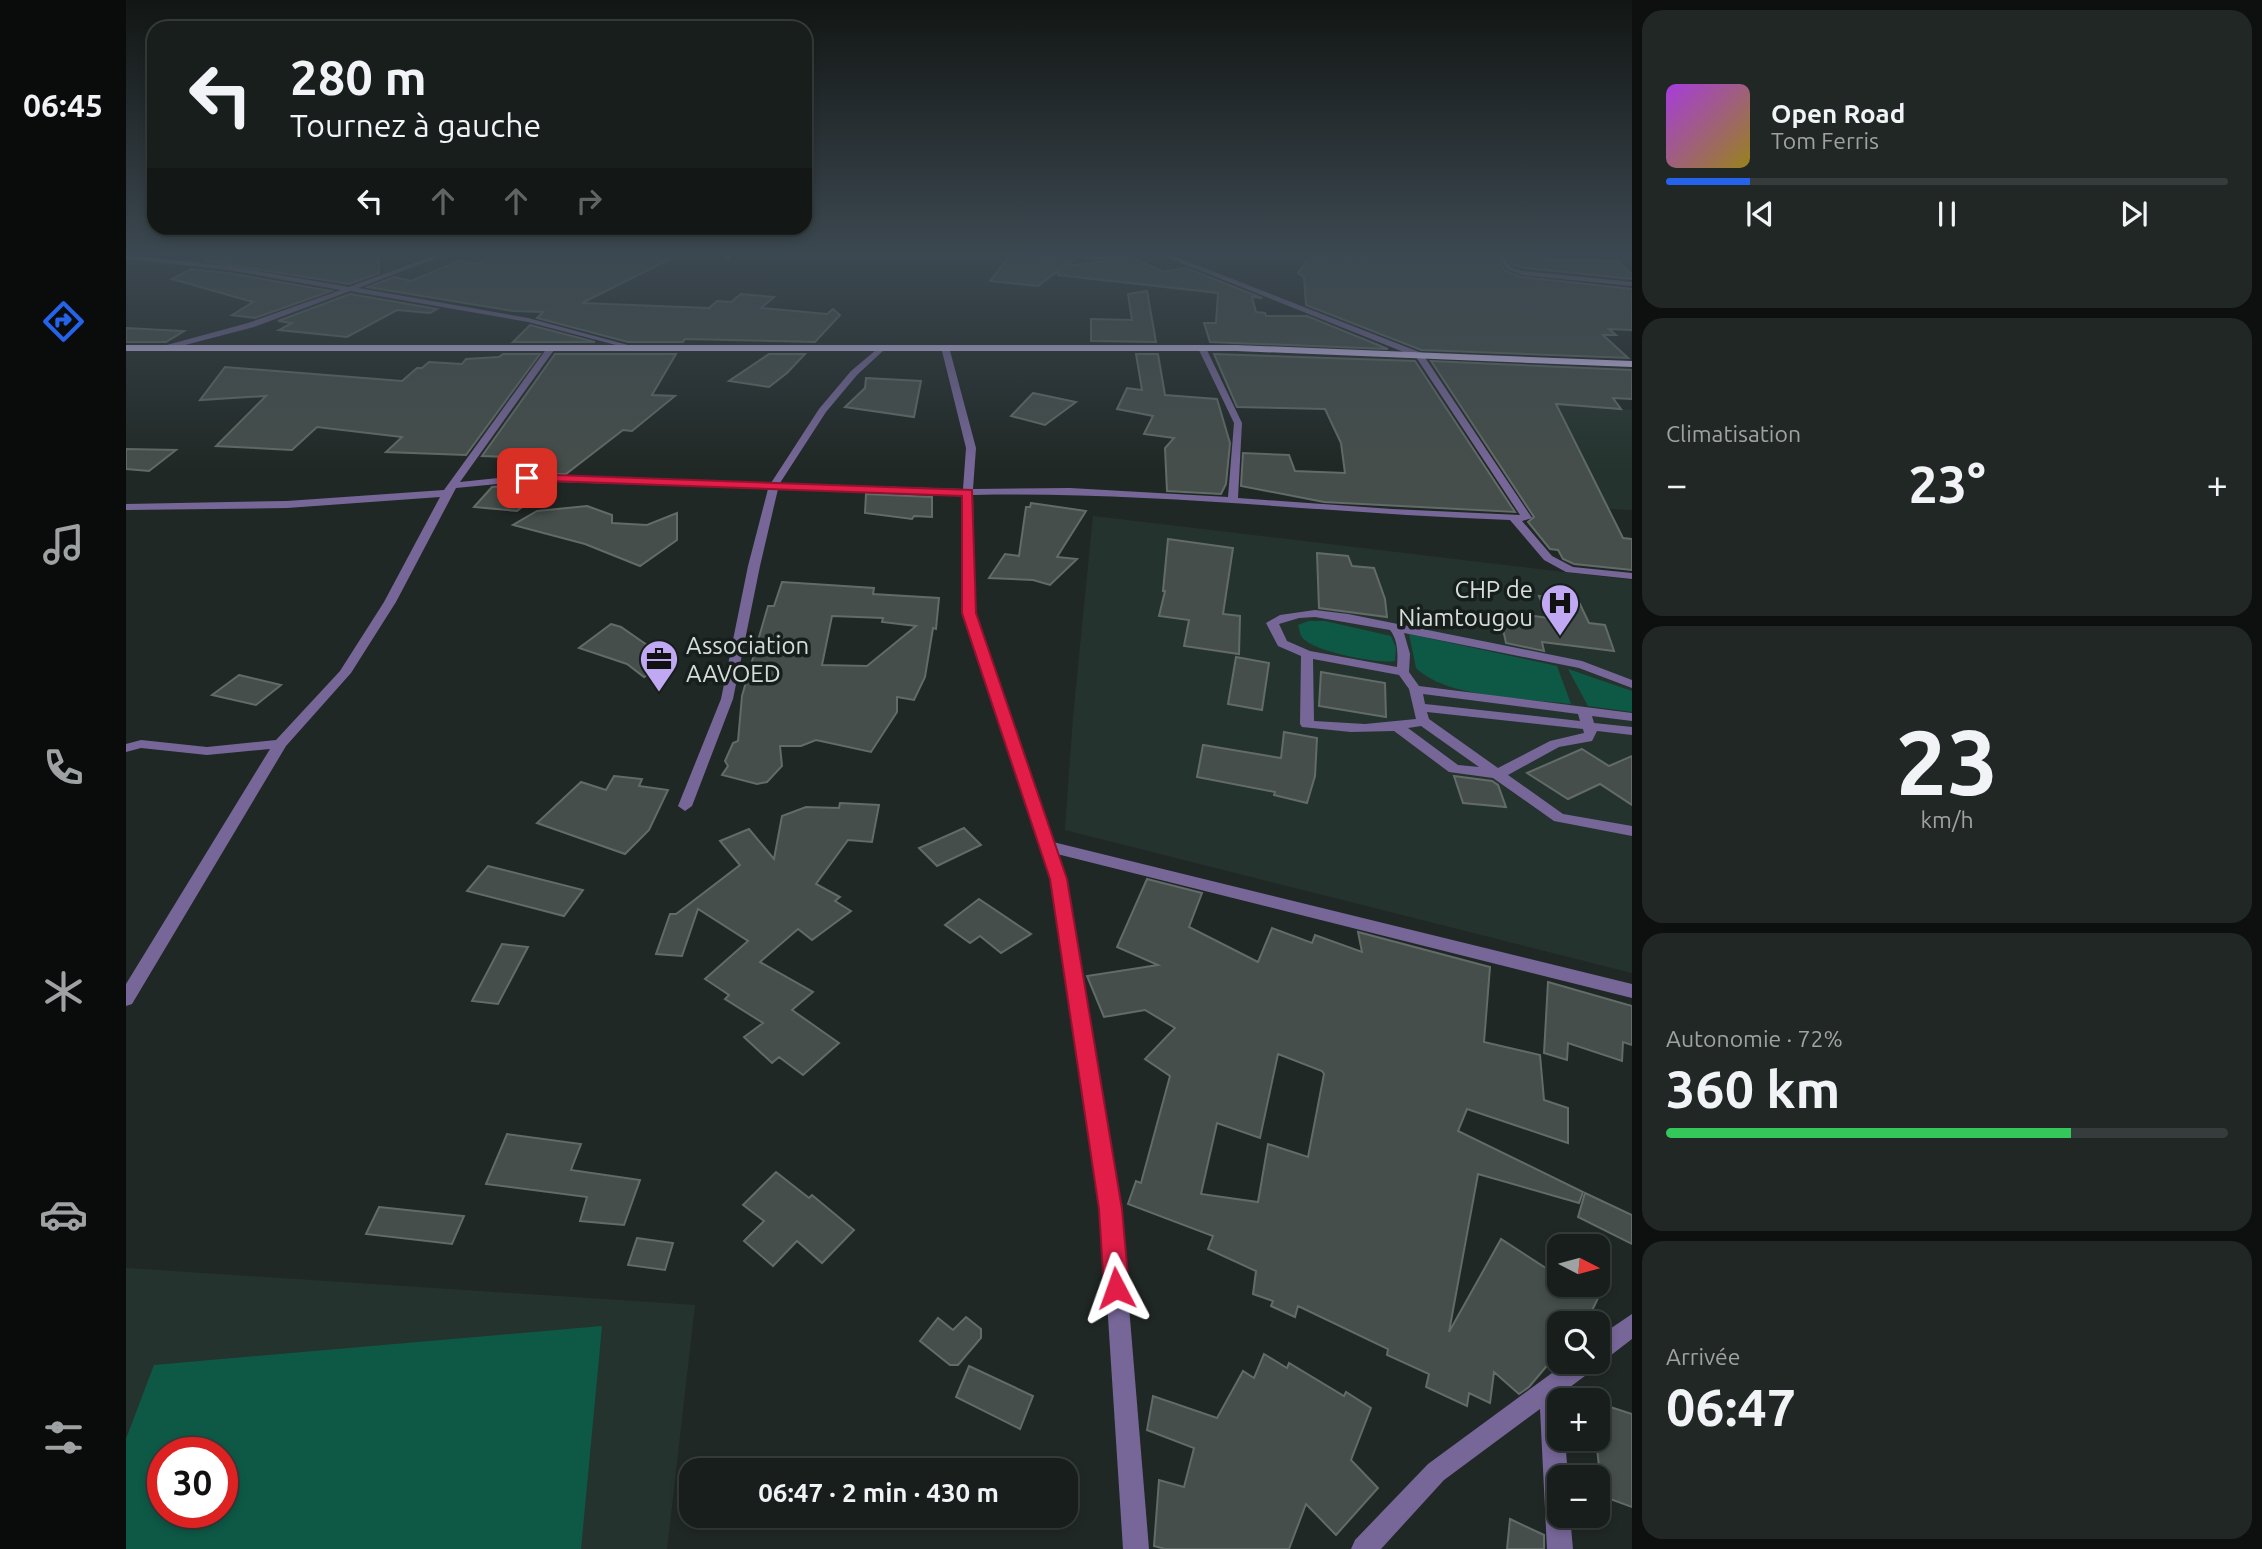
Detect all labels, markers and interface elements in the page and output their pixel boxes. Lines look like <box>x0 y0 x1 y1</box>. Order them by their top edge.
icon: left <box>175 49 266 140</box>
text: 280 m <box>290 49 427 104</box>
text: 06:45 <box>23 87 103 123</box>
text: Open Road <box>1771 99 1905 128</box>
text: Tournez à gauche <box>290 107 541 143</box>
text: Tom Ferris <box>1771 128 1879 153</box>
icon: left <box>351 182 389 220</box>
icon: ahead <box>424 182 462 220</box>
icon: ahead <box>497 182 535 220</box>
icon: right <box>570 182 608 220</box>
icon: previous <box>1741 195 1779 233</box>
icon: pause <box>1928 195 1966 233</box>
icon: next <box>2115 195 2153 233</box>
icon: directions <box>39 297 88 346</box>
text: Climatisation <box>1666 421 1801 446</box>
pin <box>497 448 557 508</box>
text: 23° <box>1908 455 1986 513</box>
icon: arrive <box>508 459 546 497</box>
text: − <box>1666 463 1687 505</box>
text: + <box>2207 463 2228 505</box>
icon: music <box>39 520 88 569</box>
place label: CHP de Niamtougou <box>1398 576 1533 631</box>
hospital icon: CHP de Niamtougou <box>1539 582 1581 637</box>
place label: Association AAVOED <box>686 632 809 687</box>
office icon: Association AAVOED <box>638 638 680 693</box>
text: 23 <box>1896 710 1998 812</box>
icon: phone <box>39 743 88 792</box>
text: km/h <box>1920 807 1974 832</box>
icon: climate <box>39 967 88 1016</box>
text: Autonomie · 72% <box>1666 1026 1843 1051</box>
text: 360 km <box>1666 1060 1840 1118</box>
icon: car <box>39 1190 88 1239</box>
north arrow <box>1547 1234 1610 1297</box>
map controls <box>1547 1234 1610 1528</box>
position arrow <box>1079 1251 1153 1325</box>
button: search <box>1547 1311 1610 1374</box>
text: Arrivée <box>1666 1344 1741 1369</box>
text: 06:47 <box>1666 1378 1796 1436</box>
button: + <box>1547 1388 1610 1451</box>
icon: filters <box>39 1413 88 1462</box>
speed limit sign: 30 <box>147 1437 238 1528</box>
button: − <box>1547 1465 1610 1528</box>
text: 06:47 · 2 min · 430 m <box>758 1478 999 1507</box>

